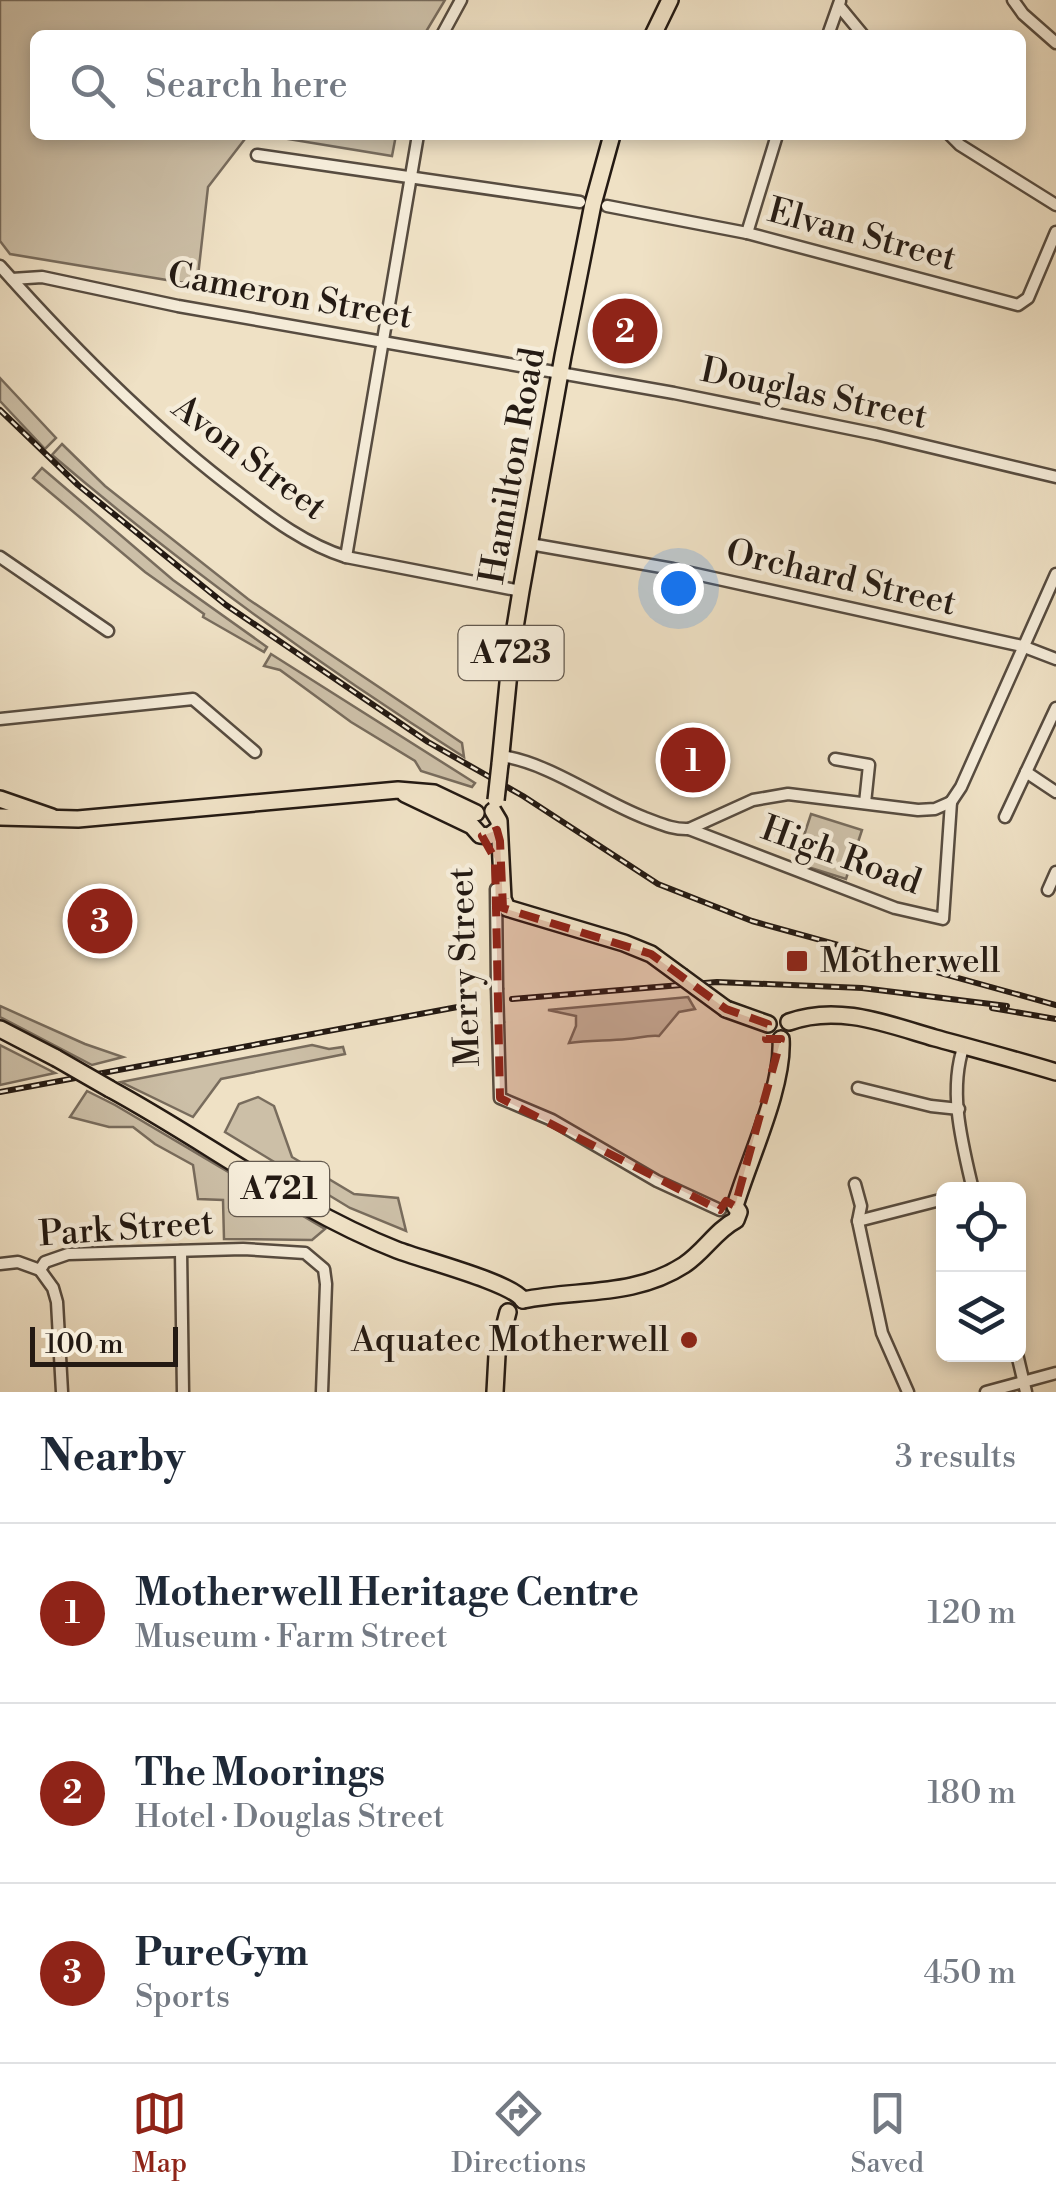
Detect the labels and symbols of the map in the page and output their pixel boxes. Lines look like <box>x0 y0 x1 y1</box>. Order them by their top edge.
street label: Elvan Street <box>763 189 961 281</box>
street label: Cameron Street <box>164 253 416 339</box>
pin: 2 <box>592 294 658 368</box>
street label: Hamilton Road <box>471 344 555 588</box>
street label: Douglas Street <box>697 349 931 439</box>
street label: Avon Street <box>163 386 335 530</box>
street label: Orchard Street <box>722 531 960 625</box>
your location <box>653 563 704 614</box>
road number: A723 <box>458 626 564 680</box>
pin: 1 <box>660 722 726 798</box>
street label: High Road <box>755 807 927 905</box>
street label: Merry Street <box>440 866 490 1068</box>
pin: 3 <box>68 884 132 958</box>
place label: Motherwell <box>820 940 1000 983</box>
marker: Motherwell <box>784 948 810 974</box>
road number: A721 <box>229 1162 329 1216</box>
street label: Park Street <box>37 1201 215 1257</box>
place label: Aquatec Motherwell <box>350 1319 669 1362</box>
scale bar <box>30 1322 178 1366</box>
marker: Aquatec Motherwell <box>678 1329 700 1351</box>

